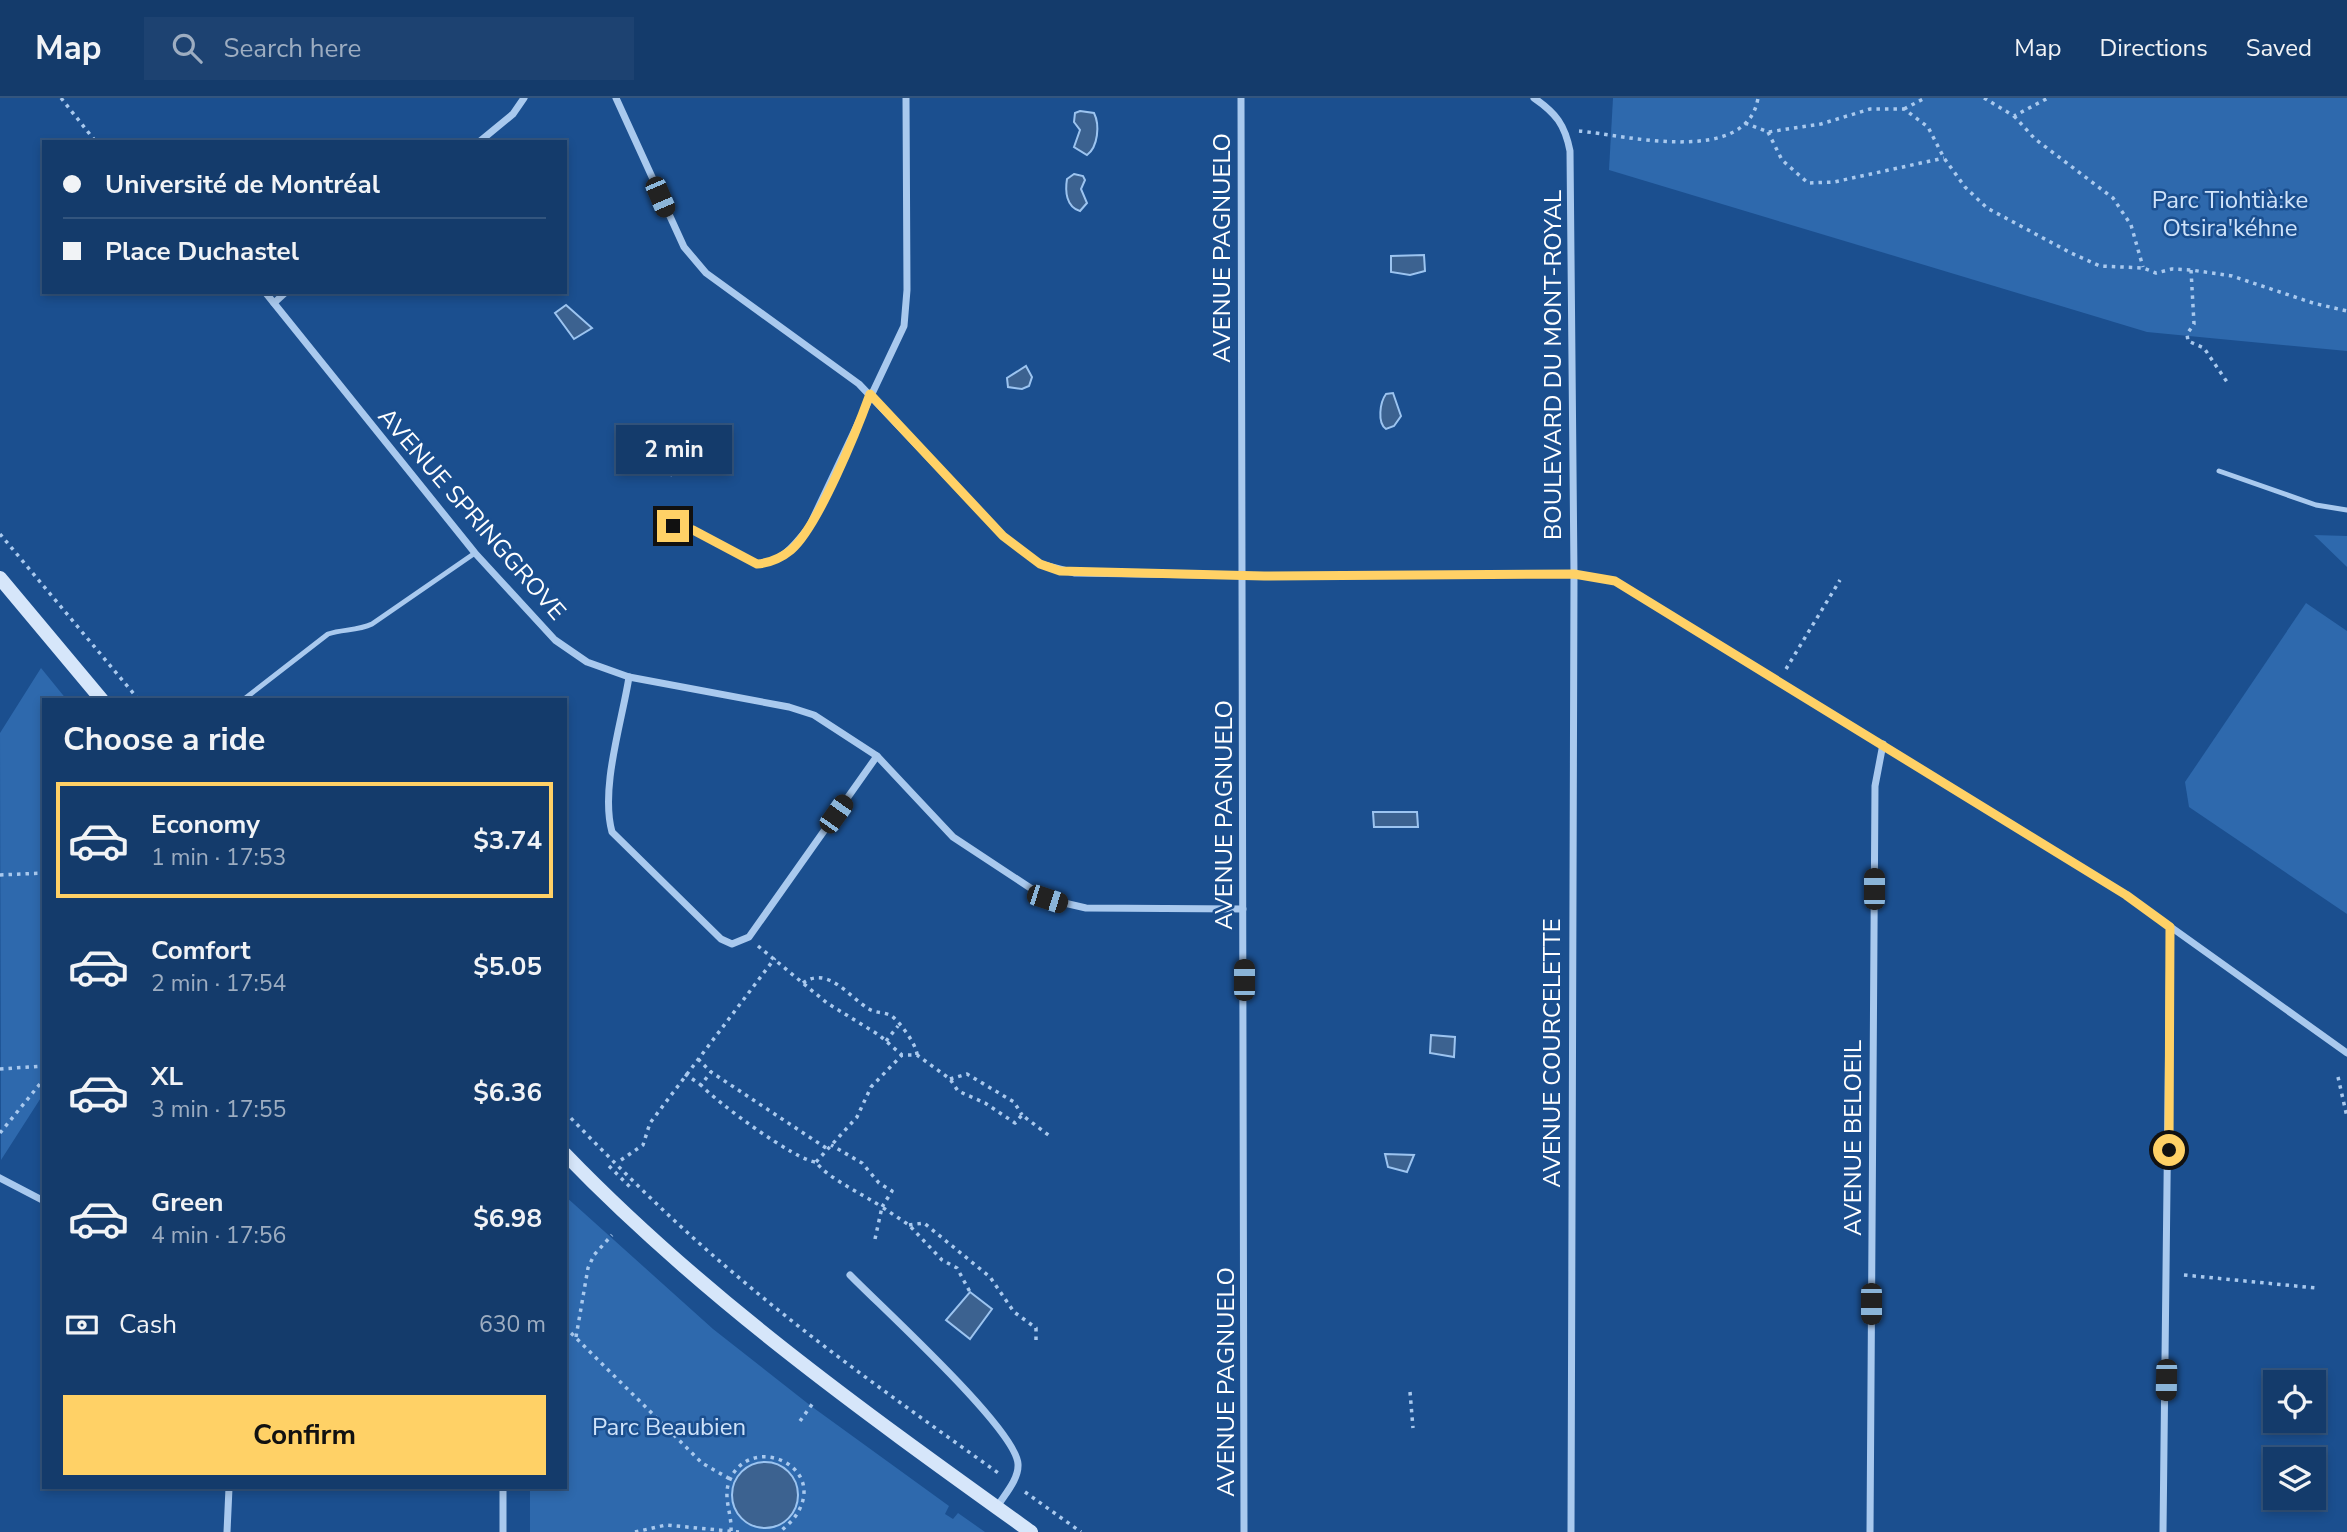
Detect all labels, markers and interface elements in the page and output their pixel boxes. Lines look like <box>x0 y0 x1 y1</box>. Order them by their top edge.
search box <box>144 17 634 80</box>
text: Map <box>35 26 102 71</box>
icon: search <box>168 29 206 67</box>
text: Search here <box>224 31 361 66</box>
text: Map <box>2014 32 2061 64</box>
text: Directions <box>2099 32 2208 64</box>
text: Saved <box>2246 32 2312 64</box>
street label: AVENUE PAGNUELO <box>1206 133 1238 363</box>
text: Université de Montréal <box>105 167 380 202</box>
car <box>643 174 678 220</box>
park label: Parc Tiohtià:ke Otsira'kéhne <box>2152 184 2308 244</box>
street label: BOULEVARD DU MONT-ROYAL <box>1537 190 1569 540</box>
text: Place Duchastel <box>105 234 299 269</box>
street label: AVENUE SPRINGGROVE <box>371 401 573 627</box>
callout: 2 min <box>615 424 731 474</box>
text: 2 min <box>644 434 704 465</box>
route end <box>657 510 689 542</box>
street label: AVENUE PAGNUELO <box>1208 700 1240 930</box>
text: Choose a ride <box>63 718 265 761</box>
car <box>816 791 857 837</box>
text: Economy <box>151 807 260 842</box>
icon: car <box>67 809 130 872</box>
text: $3.74 <box>473 823 542 858</box>
text: 1 min · 17:53 <box>151 842 286 873</box>
car <box>1864 868 1885 910</box>
car <box>1024 883 1071 915</box>
street label: AVENUE COURCELETTE <box>1536 918 1568 1188</box>
text: Comfort <box>151 933 251 968</box>
icon: car <box>67 935 130 998</box>
text: $5.05 <box>473 949 542 984</box>
car <box>1234 959 1255 1001</box>
text: 2 min · 17:54 <box>151 968 286 999</box>
street label: AVENUE BELOEIL <box>1837 1040 1869 1236</box>
text: XL <box>151 1059 183 1094</box>
icon: car <box>67 1061 130 1124</box>
text: $6.36 <box>473 1075 542 1110</box>
text: 3 min · 17:55 <box>151 1094 286 1125</box>
route start <box>2153 1134 2185 1166</box>
text: Green <box>151 1185 224 1220</box>
icon: car <box>67 1187 130 1250</box>
text: $6.98 <box>473 1201 542 1236</box>
text: 4 min · 17:56 <box>151 1220 286 1251</box>
street label: AVENUE PAGNUELO <box>1210 1267 1242 1497</box>
car <box>1861 1283 1882 1325</box>
icon: cash <box>63 1306 101 1344</box>
text: Cash <box>119 1307 177 1342</box>
text: 630 m <box>479 1309 546 1340</box>
car <box>2156 1359 2177 1401</box>
map controls <box>2263 1370 2326 1510</box>
button: locate <box>2263 1370 2326 1433</box>
button: Confirm <box>63 1395 546 1475</box>
park label: Parc Beaubien <box>592 1411 746 1443</box>
button: layers <box>2263 1447 2326 1510</box>

